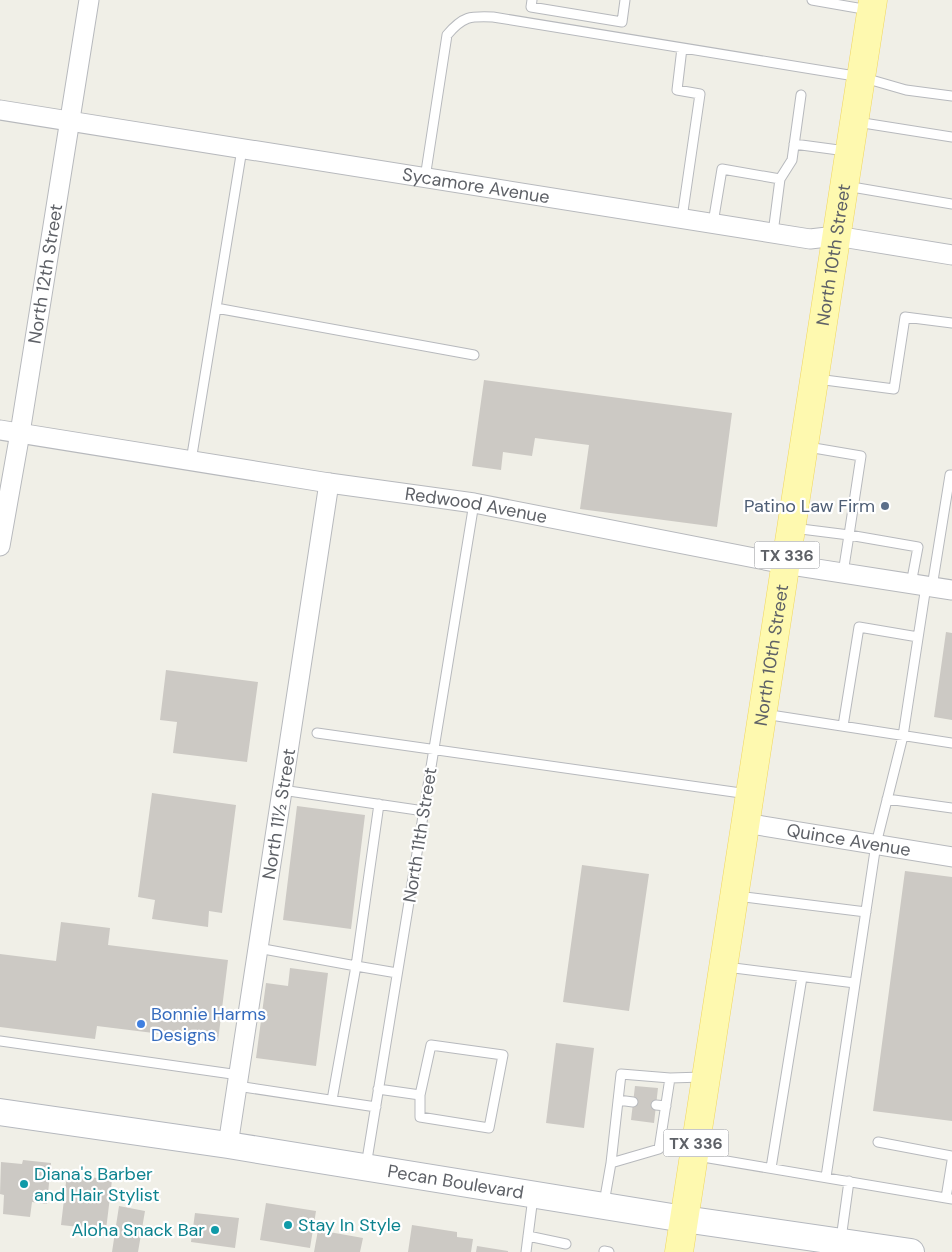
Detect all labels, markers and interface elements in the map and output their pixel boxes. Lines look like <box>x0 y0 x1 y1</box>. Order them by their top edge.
street label: Sycamore Avenue <box>401 162 551 209</box>
street label: North 10th Street <box>811 182 856 328</box>
street label: North 12th Street <box>22 202 68 345</box>
street label: Redwood Avenue <box>403 482 549 529</box>
place label: Patino Law Firm <box>744 494 875 518</box>
marker: Patino Law Firm <box>879 500 891 512</box>
road number: TX 336 <box>754 542 820 568</box>
street label: North 10th Street <box>749 583 794 728</box>
street label: North 11½ Street <box>257 747 301 881</box>
street label: North 11th Street <box>397 766 443 904</box>
street label: Quince Avenue <box>785 818 912 862</box>
place label: Bonnie Harms Designs <box>151 1002 266 1047</box>
marker: Bonnie Harms Designs <box>135 1018 147 1030</box>
road number: TX 336 <box>664 1130 728 1156</box>
street label: Pecan Boulevard <box>386 1159 525 1205</box>
place label: Diana's Barber and Hair Stylist <box>34 1162 160 1207</box>
marker: Diana's Barber and Hair Stylist <box>18 1178 30 1190</box>
place label: Stay In Style <box>298 1213 401 1237</box>
place label: Aloha Snack Bar <box>71 1218 205 1242</box>
marker: Stay In Style <box>282 1219 294 1231</box>
marker: Aloha Snack Bar <box>209 1224 221 1236</box>

